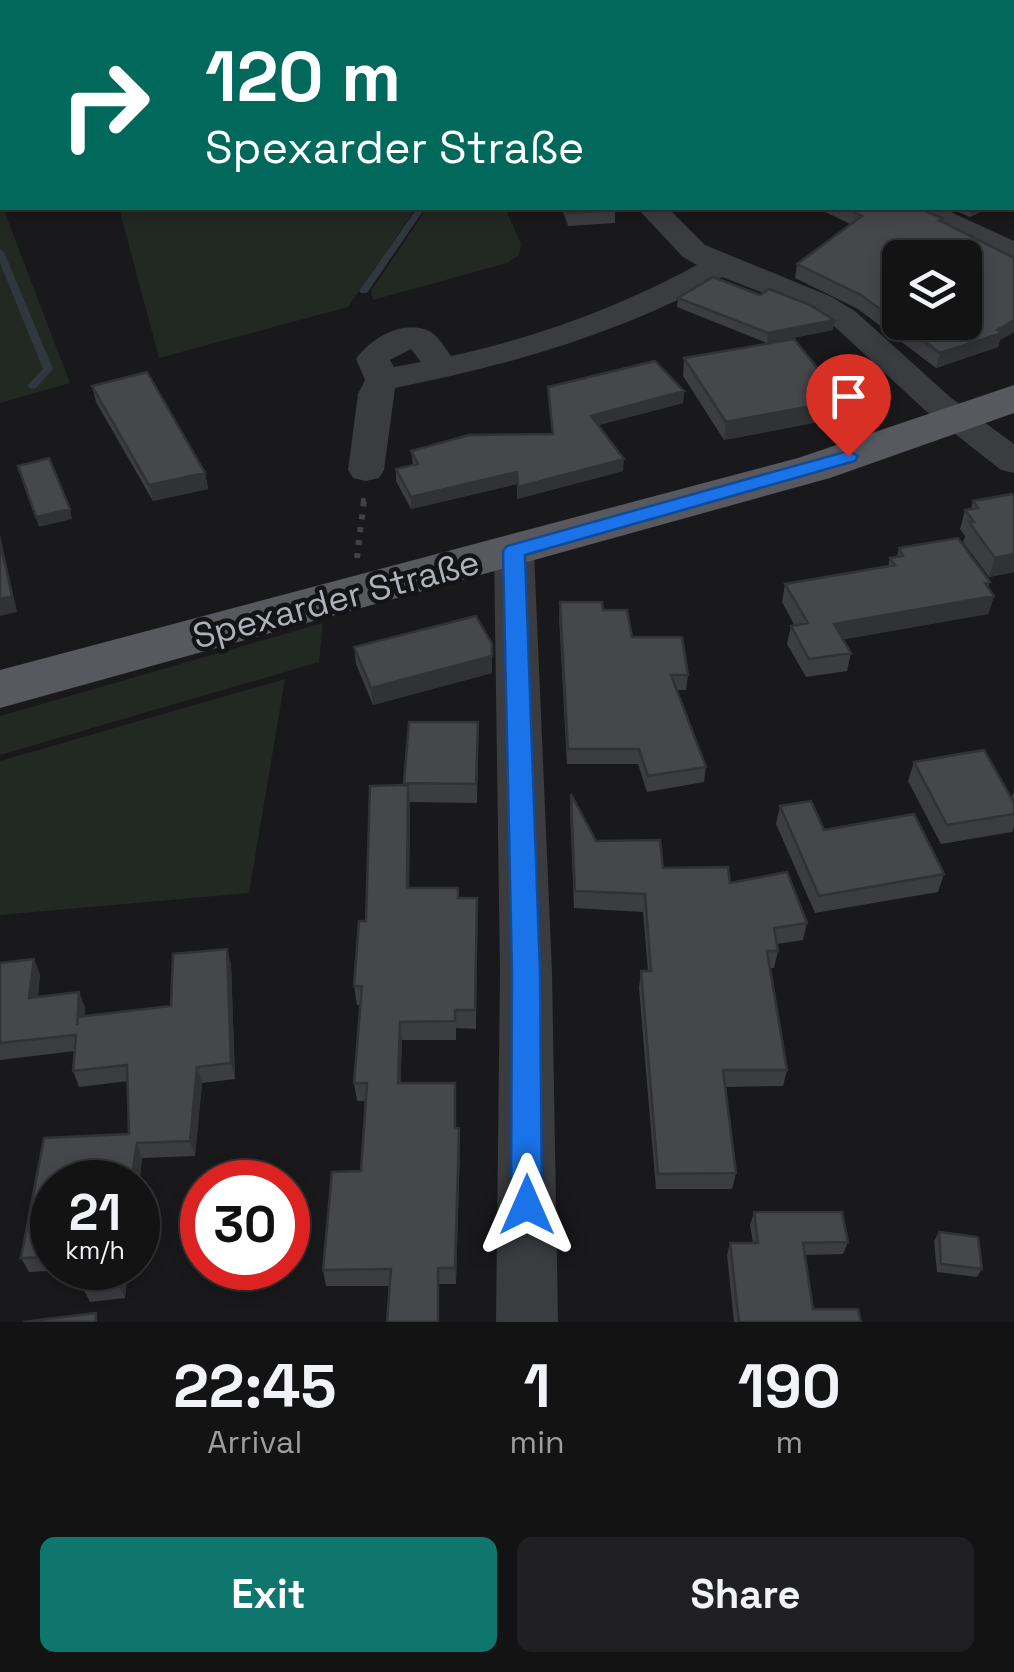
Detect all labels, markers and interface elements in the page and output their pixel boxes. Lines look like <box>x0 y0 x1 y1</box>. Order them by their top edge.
text: 120 m <box>205 32 401 121</box>
icon: right <box>40 40 170 170</box>
text: Spexarder Straße <box>205 119 584 176</box>
map controls <box>882 240 982 340</box>
button: layers <box>882 240 982 340</box>
pin <box>806 354 891 457</box>
icon: arrive <box>821 369 876 424</box>
street label: Spexarder Straße <box>188 540 484 658</box>
position arrow <box>475 1153 579 1257</box>
speed limit sign: 30 <box>180 1160 310 1290</box>
text: 21 <box>69 1181 121 1245</box>
text: km/h <box>65 1234 125 1266</box>
text: 22:45 <box>173 1348 336 1425</box>
text: 1 <box>524 1348 551 1425</box>
text: 190 <box>738 1348 841 1425</box>
text: Arrival <box>207 1422 302 1462</box>
text: min <box>510 1422 565 1462</box>
text: m <box>776 1422 803 1462</box>
button: Exit <box>40 1537 497 1652</box>
button: Share <box>517 1537 974 1652</box>

